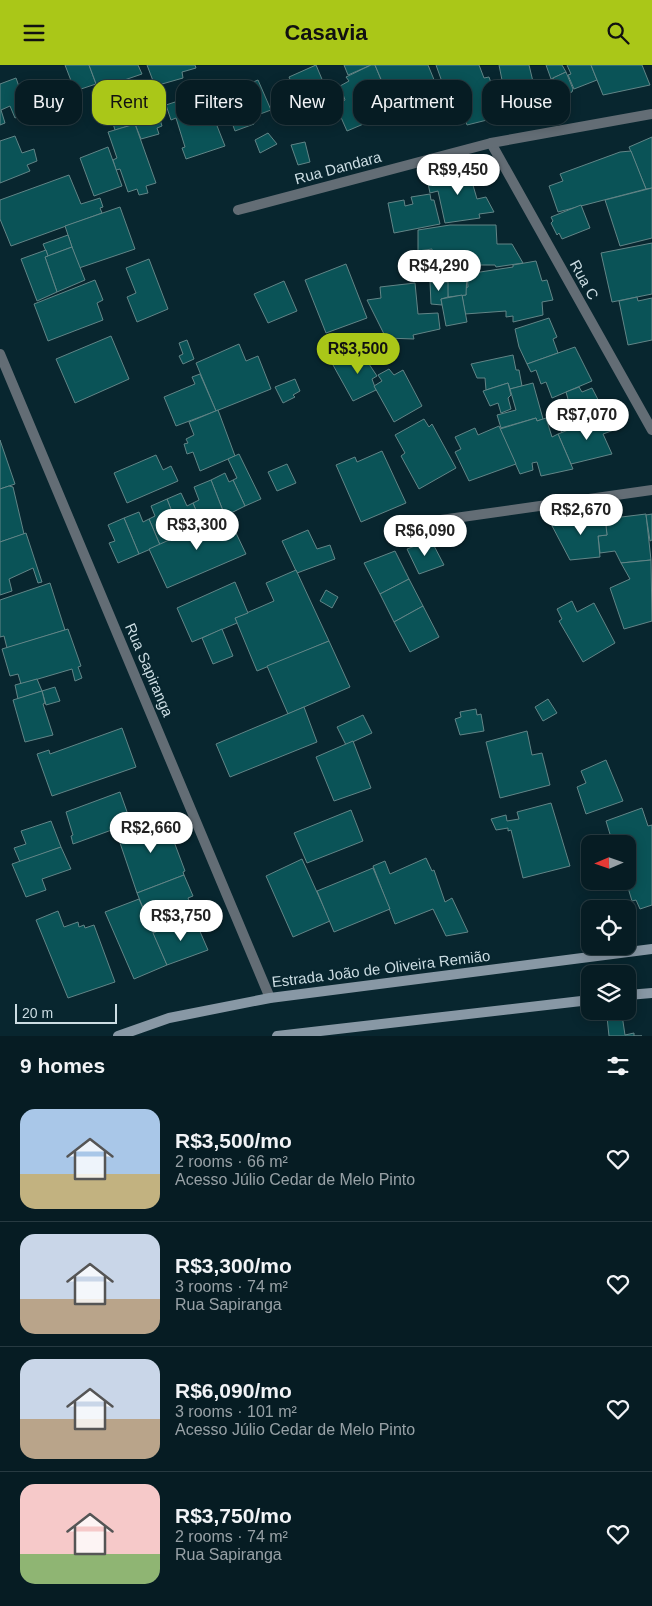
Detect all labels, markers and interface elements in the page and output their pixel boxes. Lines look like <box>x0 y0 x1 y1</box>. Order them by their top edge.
icon: menu <box>20 19 48 47</box>
icon: search <box>604 19 632 47</box>
text: Casavia <box>284 20 368 45</box>
chip: Buy <box>15 80 82 125</box>
chip: Rent <box>92 80 166 125</box>
chip: Filters <box>176 80 261 125</box>
chip: New <box>271 80 343 125</box>
chip: Apartment <box>353 80 472 125</box>
chip: House <box>482 80 570 125</box>
street label: Rua Dandara <box>293 148 384 187</box>
pin: R$9,450 <box>412 153 504 196</box>
text: R$9,450 <box>428 161 488 178</box>
pin: R$4,290 <box>393 249 485 292</box>
text: R$4,290 <box>409 257 469 274</box>
street label: Rua C <box>567 257 602 303</box>
pin: R$3,500 <box>312 333 404 375</box>
text: R$3,500 <box>328 340 388 357</box>
pin: R$7,070 <box>541 399 633 441</box>
text: R$7,070 <box>557 406 617 423</box>
pin: R$2,670 <box>535 493 627 536</box>
text: R$2,670 <box>551 501 611 518</box>
pin: R$3,300 <box>151 509 243 551</box>
pin: R$6,090 <box>379 515 471 557</box>
text: R$3,300 <box>167 516 227 533</box>
text: R$6,090 <box>395 522 455 539</box>
street label: Rua Sapiranga <box>122 620 177 720</box>
pin: R$2,660 <box>105 811 197 854</box>
text: R$2,660 <box>121 819 181 836</box>
north arrow <box>581 835 636 890</box>
map controls <box>581 835 636 1020</box>
pin: R$3,750 <box>135 899 227 942</box>
button: locate <box>581 900 636 955</box>
text: R$3,750 <box>151 907 211 924</box>
street label: Estrada João de Oliveira Remião <box>271 947 491 990</box>
button: layers <box>581 965 636 1020</box>
scale bar <box>15 1001 118 1024</box>
text: 20 m <box>22 1005 53 1021</box>
icon: filters <box>604 1052 632 1080</box>
text: 9 homes <box>20 1054 105 1077</box>
icon: home <box>60 1129 120 1189</box>
text: R$3,500/mo <box>175 1129 292 1152</box>
icon: heart <box>604 1145 632 1173</box>
text: 2 rooms · 66 m² <box>175 1153 288 1170</box>
text: Acesso Júlio Cedar de Melo Pinto <box>175 1171 415 1188</box>
icon: home <box>60 1254 120 1314</box>
text: R$3,300/mo <box>175 1254 292 1277</box>
icon: heart <box>604 1270 632 1298</box>
text: 3 rooms · 74 m² <box>175 1278 288 1295</box>
text: Rua Sapiranga <box>175 1296 282 1313</box>
icon: home <box>60 1379 120 1439</box>
text: R$6,090/mo <box>175 1379 292 1402</box>
icon: heart <box>604 1395 632 1423</box>
text: 3 rooms · 101 m² <box>175 1403 297 1420</box>
text: Acesso Júlio Cedar de Melo Pinto <box>175 1421 415 1438</box>
icon: home <box>60 1504 120 1564</box>
text: R$3,750/mo <box>175 1504 292 1527</box>
icon: heart <box>604 1520 632 1548</box>
text: 2 rooms · 74 m² <box>175 1528 288 1545</box>
text: Rua Sapiranga <box>175 1546 282 1563</box>

